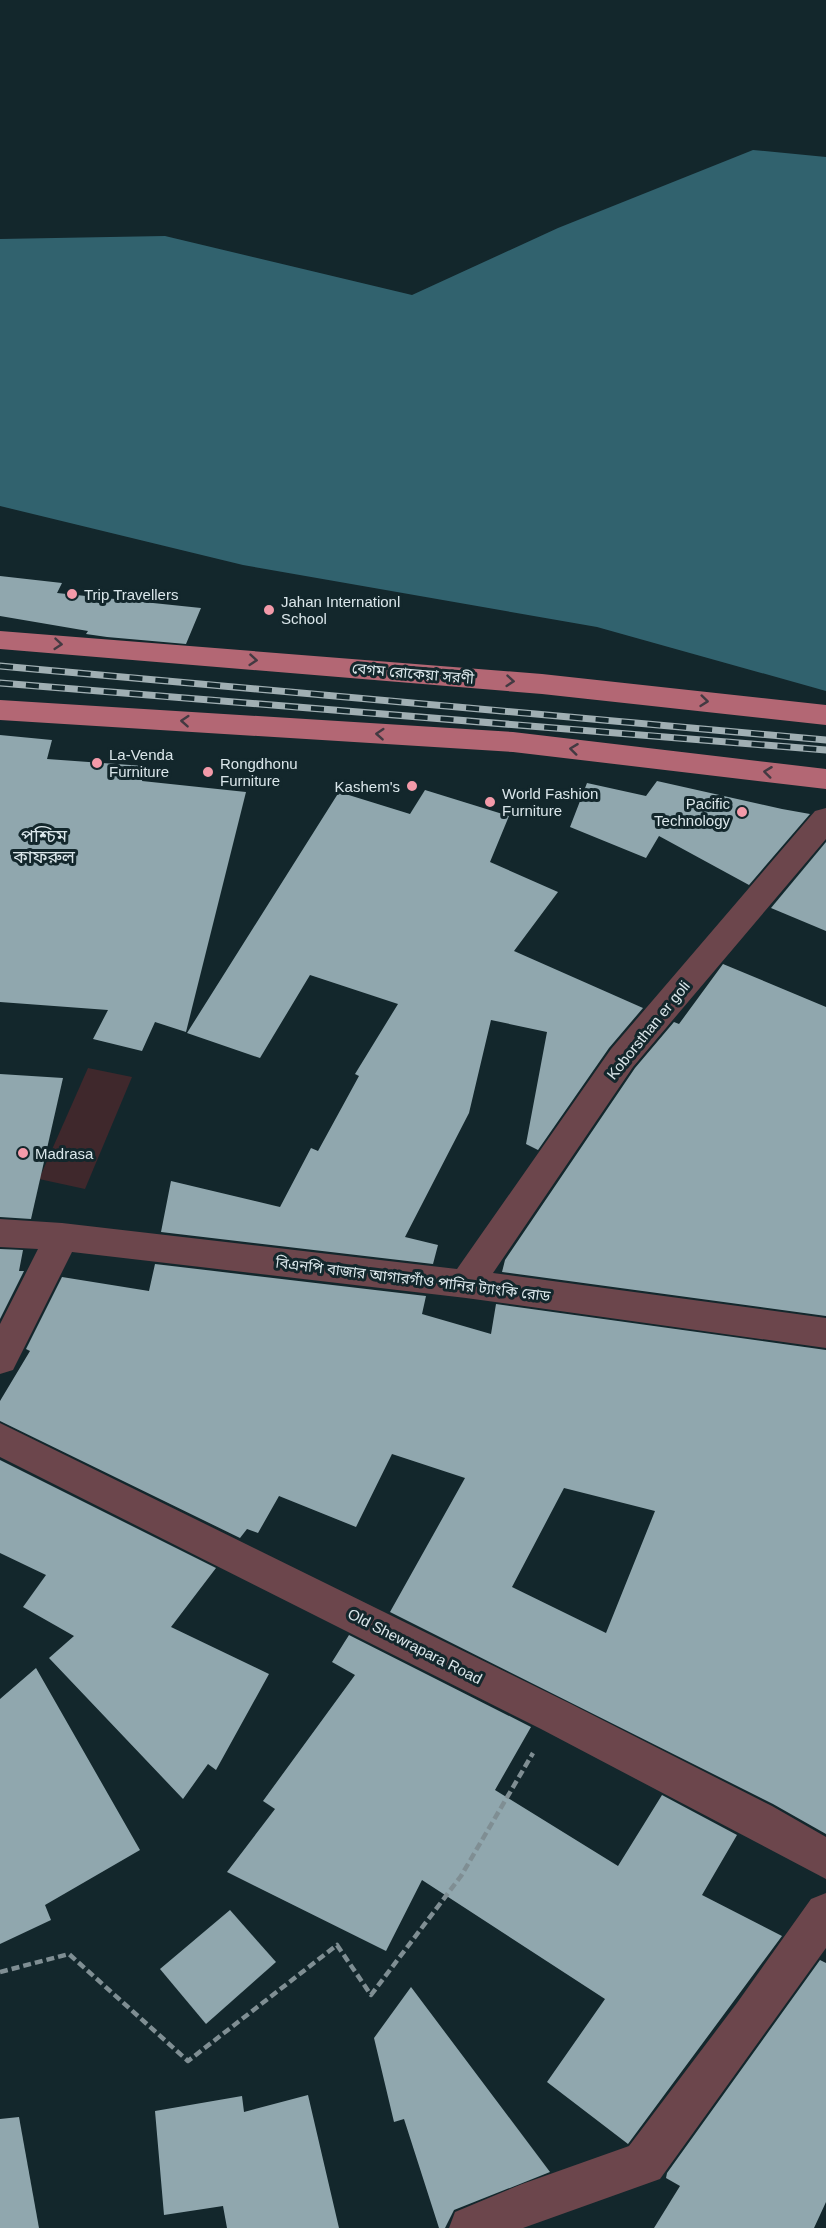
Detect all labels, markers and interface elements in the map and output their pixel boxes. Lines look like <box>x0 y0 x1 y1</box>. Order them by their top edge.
place label: Trip Travellers <box>84 586 178 603</box>
marker: Trip Travellers <box>65 587 79 601</box>
place label: Jahan Internationl School <box>281 593 400 627</box>
marker: Jahan Internationl School <box>262 603 276 617</box>
one-way arrow <box>54 638 63 651</box>
one-way arrow <box>248 653 257 666</box>
street label: বেগম রোকেয়া সরণী <box>351 659 476 687</box>
one-way arrow <box>505 674 514 687</box>
one-way arrow <box>699 694 708 707</box>
one-way arrow <box>181 715 190 728</box>
one-way arrow <box>375 727 384 740</box>
one-way arrow <box>570 743 579 756</box>
place label: La-Venda Furniture <box>109 746 174 780</box>
place label: Rongdhonu Furniture <box>220 755 298 789</box>
marker: La-Venda Furniture <box>90 756 104 770</box>
marker: Rongdhonu Furniture <box>201 765 215 779</box>
one-way arrow <box>763 766 772 779</box>
place label: Kashem's <box>335 778 400 795</box>
marker: Kashem's <box>405 779 419 793</box>
place label: World Fashion Furniture <box>502 785 598 819</box>
marker: World Fashion Furniture <box>483 795 497 809</box>
place label: Pacific Technology <box>654 795 730 829</box>
marker: Pacific Technology <box>735 805 749 819</box>
district label: পশ্চিম কাফরুল <box>12 826 76 867</box>
street label: Koborsthan er goli <box>603 977 693 1083</box>
place label: Madrasa <box>35 1145 94 1162</box>
marker: Madrasa <box>16 1146 30 1160</box>
street label: বিএনপি বাজার আগারগাঁও পানির ট্যাংকি রোড <box>274 1254 552 1304</box>
street label: Old Shewrapara Road <box>345 1605 485 1687</box>

